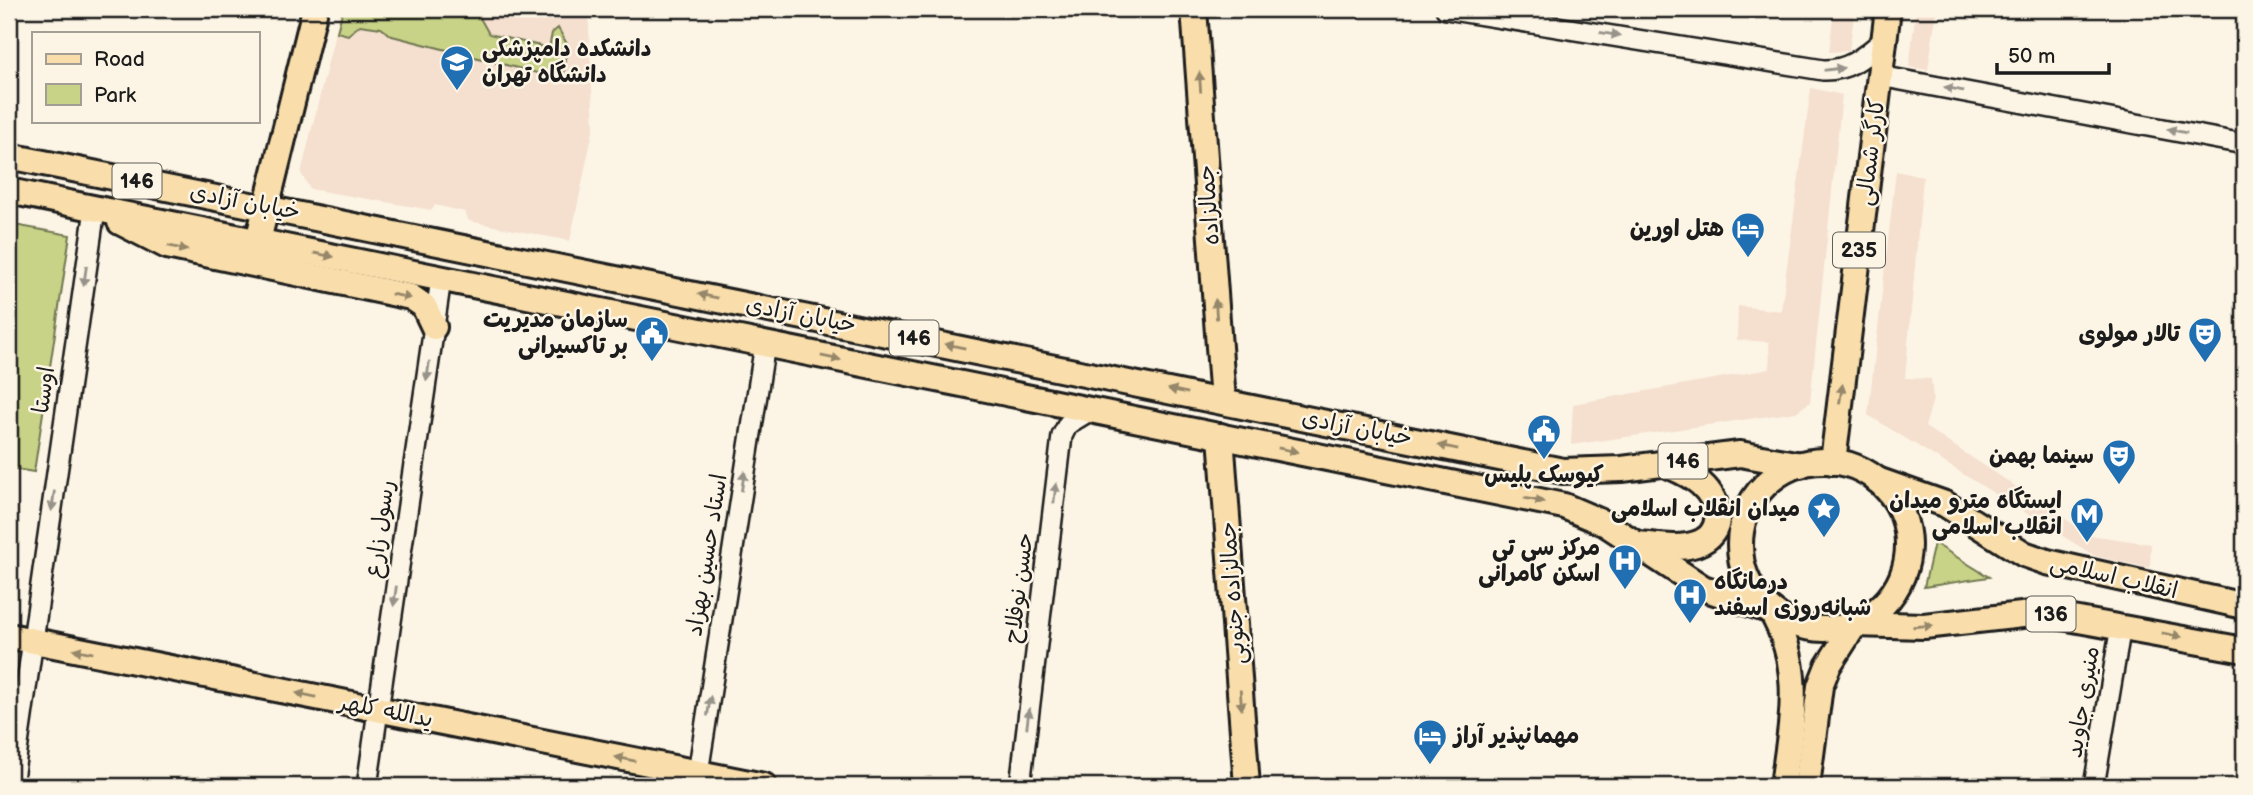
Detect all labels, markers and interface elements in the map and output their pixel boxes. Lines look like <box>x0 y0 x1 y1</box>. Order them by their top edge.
one-way arrow <box>1599 29 1621 40</box>
legend <box>32 32 259 122</box>
scale bar <box>1997 32 2110 76</box>
place label: دانشکده دامپزشکی دانشگاه تهران <box>482 35 651 89</box>
school or university icon: دانشکده دامپزشکی دانشگاه تهران <box>438 43 476 92</box>
text: 50 m <box>2008 44 2055 69</box>
text: Road <box>94 47 145 72</box>
one-way arrow <box>1823 63 1845 74</box>
one-way arrow <box>1194 70 1205 92</box>
text: Park <box>94 83 137 108</box>
one-way arrow <box>1943 84 1965 95</box>
street label: کارگر شمالی <box>1851 97 1892 207</box>
one-way arrow <box>2166 125 2188 136</box>
road number: 146 <box>113 164 162 198</box>
street label: جمالزاده <box>1192 164 1226 246</box>
street label: خیابان آزادی <box>187 178 303 226</box>
hotel icon: هتل اورین <box>1729 210 1767 259</box>
place label: هتل اورین <box>1630 215 1724 243</box>
road number: 235 <box>1833 232 1885 268</box>
one-way arrow <box>167 243 189 254</box>
one-way arrow <box>313 250 335 261</box>
one-way arrow <box>80 265 91 287</box>
one-way arrow <box>390 290 412 301</box>
one-way arrow <box>697 290 719 301</box>
street label: خیابان آزادی <box>743 291 859 339</box>
one-way arrow <box>1210 297 1221 319</box>
place label: سازمان مدیریت بر تاکسیرانی <box>483 306 628 360</box>
public building icon: سازمان مدیریت بر تاکسیرانی <box>633 314 671 363</box>
theatre icon: تالار مولوی <box>2186 315 2224 364</box>
road number: 146 <box>890 320 939 356</box>
place label: تالار مولوی <box>2078 320 2181 348</box>
one-way arrow <box>944 340 966 351</box>
one-way arrow <box>820 352 842 363</box>
one-way arrow <box>422 360 433 382</box>
street label: اوستا <box>27 365 61 415</box>
one-way arrow <box>1836 383 1847 405</box>
one-way arrow <box>1167 386 1189 397</box>
street label: خیابان آزادی <box>1299 404 1415 452</box>
public building icon: کیوسک پلیس <box>1525 412 1563 461</box>
theatre icon: سینما بهمن <box>2100 437 2138 486</box>
one-way arrow <box>1437 441 1459 452</box>
place label: سینما بهمن <box>1989 442 2094 470</box>
road number: 146 <box>1658 444 1708 478</box>
one-way arrow <box>1277 445 1299 456</box>
place label: کیوسک پلیس <box>1484 461 1604 489</box>
one-way arrow <box>738 470 749 492</box>
street label: استاد حسین بهزاد <box>680 472 734 638</box>
street label: رسول زارع <box>359 478 402 580</box>
one-way arrow <box>1050 481 1061 503</box>
place label: ایستگاه مترو میدان انقلاب اسلامی <box>1889 486 2062 541</box>
one-way arrow <box>47 490 58 512</box>
place icon: میدان انقلاب اسلامی <box>1805 490 1843 539</box>
one-way arrow <box>1523 495 1545 506</box>
place label: میدان انقلاب اسلامی <box>1611 495 1800 523</box>
metro station icon: ایستگاه مترو میدان انقلاب اسلامی <box>2068 495 2106 544</box>
street label: جمالزاده جنوبی <box>1214 521 1252 665</box>
street label: حسن نوفلاح <box>998 531 1040 645</box>
place label: مرکز سی تی اسکن کامرانی <box>1478 534 1600 588</box>
hospital icon: مرکز سی تی اسکن کامرانی <box>1606 542 1644 591</box>
street label: انقلاب اسلامی <box>2047 549 2181 605</box>
place label: درمانگاه شبانه‌روزی اسفند <box>1714 567 1871 622</box>
hospital icon: درمانگاه شبانه‌روزی اسفند <box>1671 576 1709 625</box>
one-way arrow <box>389 585 400 607</box>
road number: 136 <box>2026 596 2076 632</box>
one-way arrow <box>1912 620 1934 631</box>
one-way arrow <box>2161 630 2183 641</box>
street label: منیری جاوید <box>2060 644 2106 760</box>
one-way arrow <box>71 645 93 656</box>
street label: یدالله کلهر <box>335 688 435 734</box>
one-way arrow <box>295 689 317 700</box>
one-way arrow <box>1236 689 1247 711</box>
one-way arrow <box>704 695 715 717</box>
one-way arrow <box>1023 707 1034 729</box>
hotel icon: مهمانپذیر آراز <box>1411 717 1449 766</box>
place label: مهمانپذیر آراز <box>1452 722 1579 750</box>
one-way arrow <box>614 753 636 764</box>

